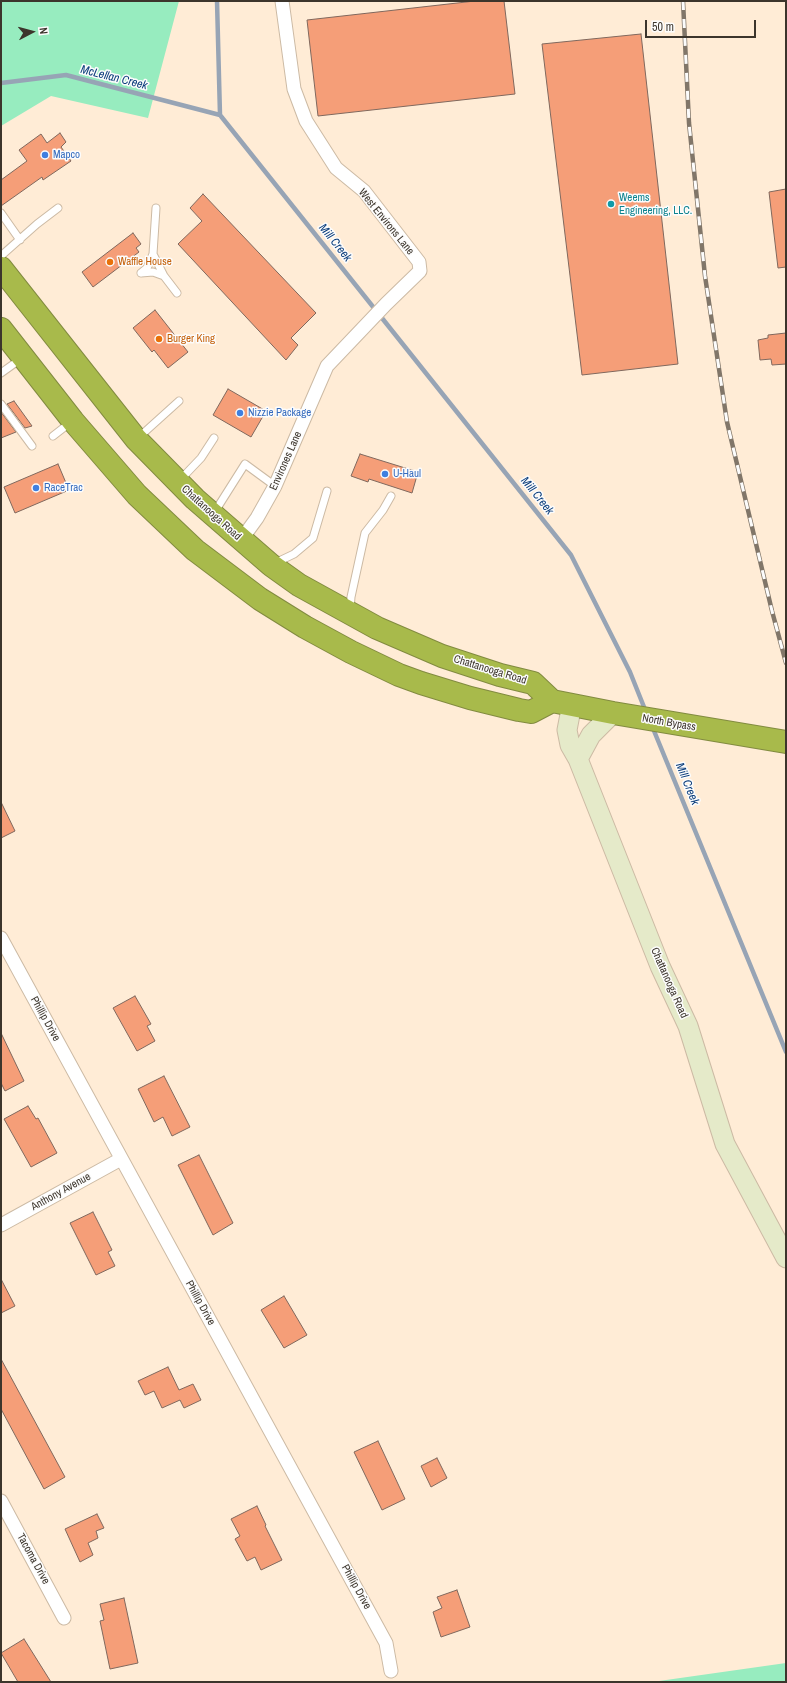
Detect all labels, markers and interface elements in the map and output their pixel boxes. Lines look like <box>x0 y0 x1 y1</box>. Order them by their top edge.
north arrow <box>12 12 52 52</box>
scale bar <box>647 12 758 38</box>
text: 50 m <box>652 19 674 35</box>
text: N <box>37 27 51 35</box>
water label: McLellan Creek <box>79 63 149 93</box>
place label: Mapco <box>53 148 80 162</box>
marker: Mapco <box>40 150 50 160</box>
street label: West Environs Lane <box>355 186 417 258</box>
place label: Weems Engineering, LLC. <box>619 191 692 217</box>
marker: Weems Engineering, LLC. <box>606 199 616 209</box>
water label: Mill Creek <box>315 221 355 265</box>
place label: Waffle House <box>118 255 172 269</box>
marker: Waffle House <box>105 257 115 267</box>
place label: Burger King <box>167 332 215 346</box>
marker: Burger King <box>154 334 164 344</box>
place label: Nizzie Package <box>248 406 311 420</box>
marker: Nizzie Package <box>235 408 245 418</box>
street label: Environes Lane <box>267 429 305 493</box>
place label: U-Haul <box>393 467 421 481</box>
marker: U-Haul <box>380 469 390 479</box>
water label: Mill Creek <box>517 474 557 518</box>
place label: RaceTrac <box>44 481 83 495</box>
marker: RaceTrac <box>31 483 41 493</box>
street label: Chattanooga Road <box>178 483 244 543</box>
street label: Chattanooga Road <box>452 653 528 687</box>
street label: North Bypass <box>641 712 697 734</box>
water label: Mill Creek <box>672 761 702 807</box>
street label: Chattanooga Road <box>648 946 690 1020</box>
street label: Phillip Drive <box>27 994 63 1044</box>
street label: Anthony Avenue <box>29 1170 93 1214</box>
street label: Phillip Drive <box>182 1278 218 1328</box>
street label: Tacoma Drive <box>14 1531 52 1587</box>
street label: Phillip Drive <box>338 1562 374 1612</box>

